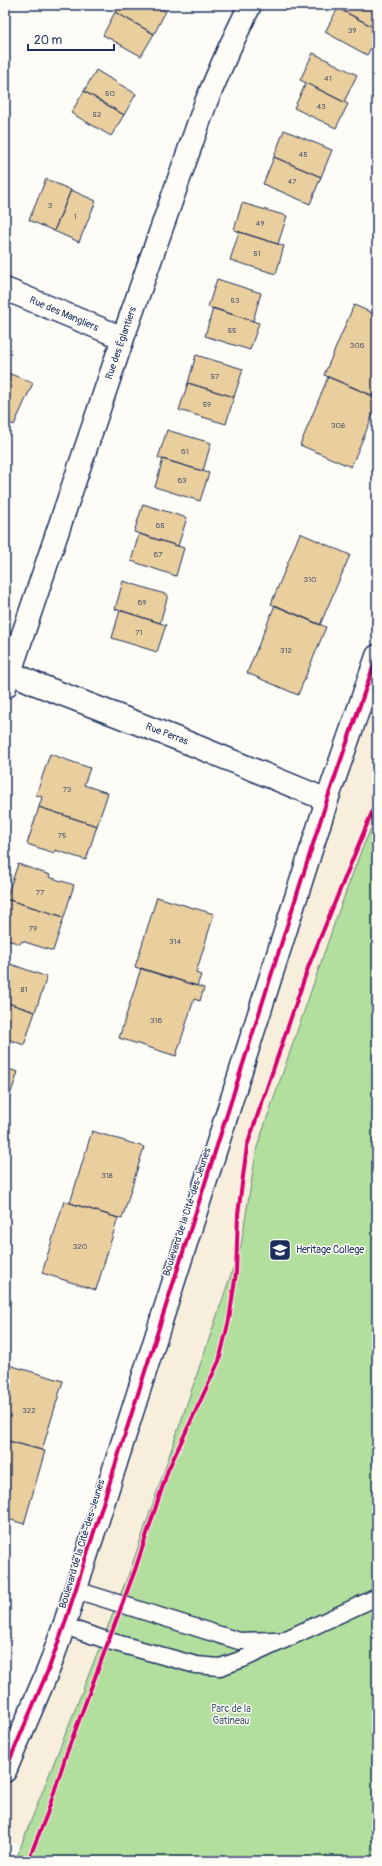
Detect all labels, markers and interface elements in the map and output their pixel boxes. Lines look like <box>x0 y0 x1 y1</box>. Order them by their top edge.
scale bar <box>28 26 114 52</box>
house number: 39 <box>348 26 356 35</box>
text: 20 m <box>34 33 63 48</box>
house number: 41 <box>324 74 332 83</box>
house number: 50 <box>105 89 115 98</box>
house number: 43 <box>316 102 326 111</box>
house number: 52 <box>93 110 102 119</box>
house number: 45 <box>299 150 307 159</box>
house number: 47 <box>288 177 297 186</box>
house number: 3 <box>48 201 53 210</box>
house number: 1 <box>73 212 77 221</box>
house number: 49 <box>256 219 264 228</box>
house number: 51 <box>253 249 261 258</box>
street label: Rue des Mangliers <box>28 294 101 334</box>
house number: 53 <box>231 296 240 305</box>
street label: Rue des Églantiers <box>102 304 139 381</box>
house number: 55 <box>228 326 236 335</box>
house number: 306 <box>350 341 365 350</box>
house number: 57 <box>211 372 220 381</box>
house number: 59 <box>203 400 211 409</box>
house number: 308 <box>331 421 345 430</box>
house number: 61 <box>181 447 189 456</box>
house number: 63 <box>177 476 187 485</box>
house number: 65 <box>156 521 165 530</box>
house number: 67 <box>154 550 163 559</box>
house number: 310 <box>303 575 317 584</box>
house number: 69 <box>138 598 146 607</box>
house number: 71 <box>135 628 143 637</box>
house number: 312 <box>280 646 293 655</box>
street label: Rue Perras <box>144 720 190 748</box>
house number: 73 <box>63 785 72 794</box>
house number: 75 <box>58 831 66 840</box>
house number: 77 <box>36 888 45 897</box>
house number: 79 <box>29 924 37 933</box>
house number: 314 <box>169 937 181 946</box>
house number: 81 <box>20 985 28 994</box>
house number: 316 <box>150 1016 162 1025</box>
street label: Boulevard de la Cité-des-Jeunes <box>161 1146 214 1278</box>
house number: 318 <box>101 1171 113 1180</box>
school or university icon: Heritage College <box>267 1237 293 1263</box>
house number: 320 <box>73 1242 88 1251</box>
place label: Heritage College <box>296 1244 364 1256</box>
house number: 322 <box>22 1406 36 1415</box>
street label: Boulevard de la Cité-des-Jeunes <box>57 1478 108 1610</box>
park label: Parc de la Gatineau <box>211 1703 251 1727</box>

